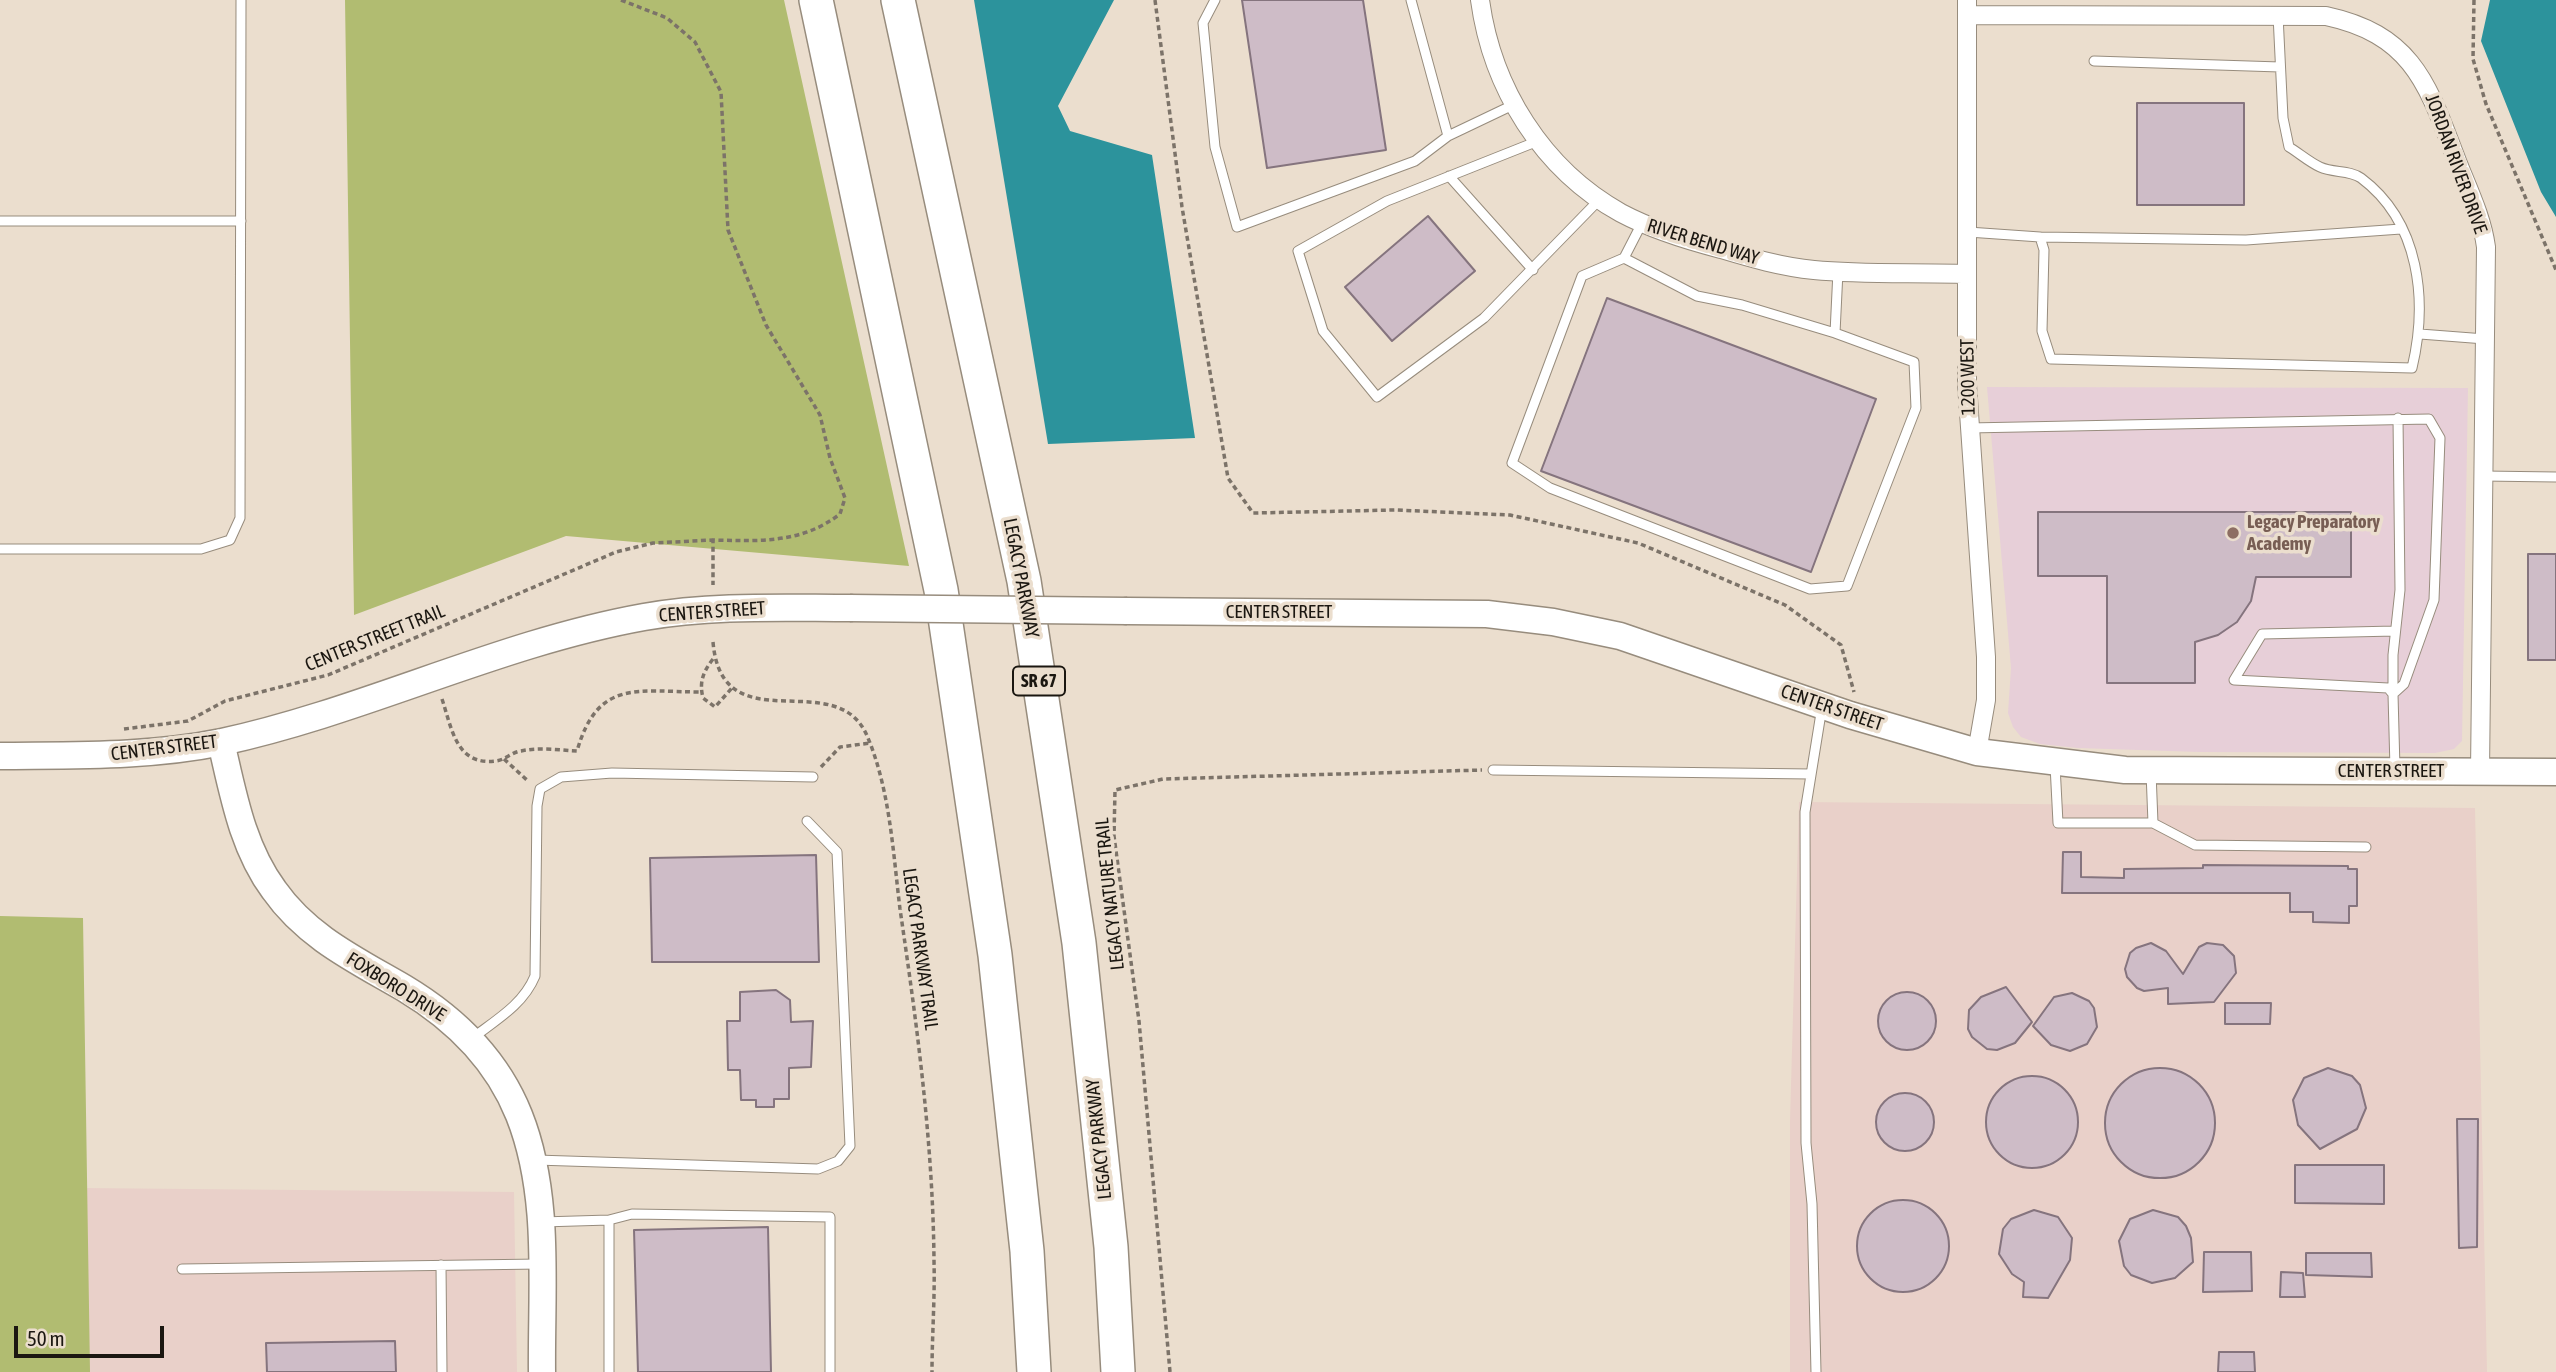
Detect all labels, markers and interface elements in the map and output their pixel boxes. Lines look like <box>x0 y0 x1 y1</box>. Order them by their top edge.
street label: JORDAN RIVER DRIVE <box>2420 91 2492 237</box>
street label: RIVER BEND WAY <box>1644 214 1762 270</box>
street label: 1200 WEST <box>1956 339 1980 415</box>
place label: Legacy Preparatory Academy <box>2247 511 2380 555</box>
street label: LEGACY PARKWAY <box>998 516 1044 640</box>
marker: Legacy Preparatory Academy <box>2225 525 2241 541</box>
street label: CENTER STREET <box>658 597 766 627</box>
street label: CENTER STREET TRAIL <box>302 600 448 676</box>
street label: CENTER STREET <box>1226 601 1332 623</box>
road number: SR 67 <box>1013 666 1065 696</box>
street label: CENTER STREET <box>1778 680 1886 736</box>
street label: CENTER STREET <box>110 730 218 766</box>
street label: CENTER STREET <box>2338 760 2444 782</box>
street label: LEGACY NATURE TRAIL <box>1091 817 1129 971</box>
street label: LEGACY PARKWAY TRAIL <box>897 867 943 1031</box>
street label: FOXBORO DRIVE <box>342 948 450 1026</box>
street label: LEGACY PARKWAY <box>1081 1077 1117 1201</box>
scale bar <box>18 1312 168 1356</box>
text: 50 m <box>27 1326 65 1350</box>

